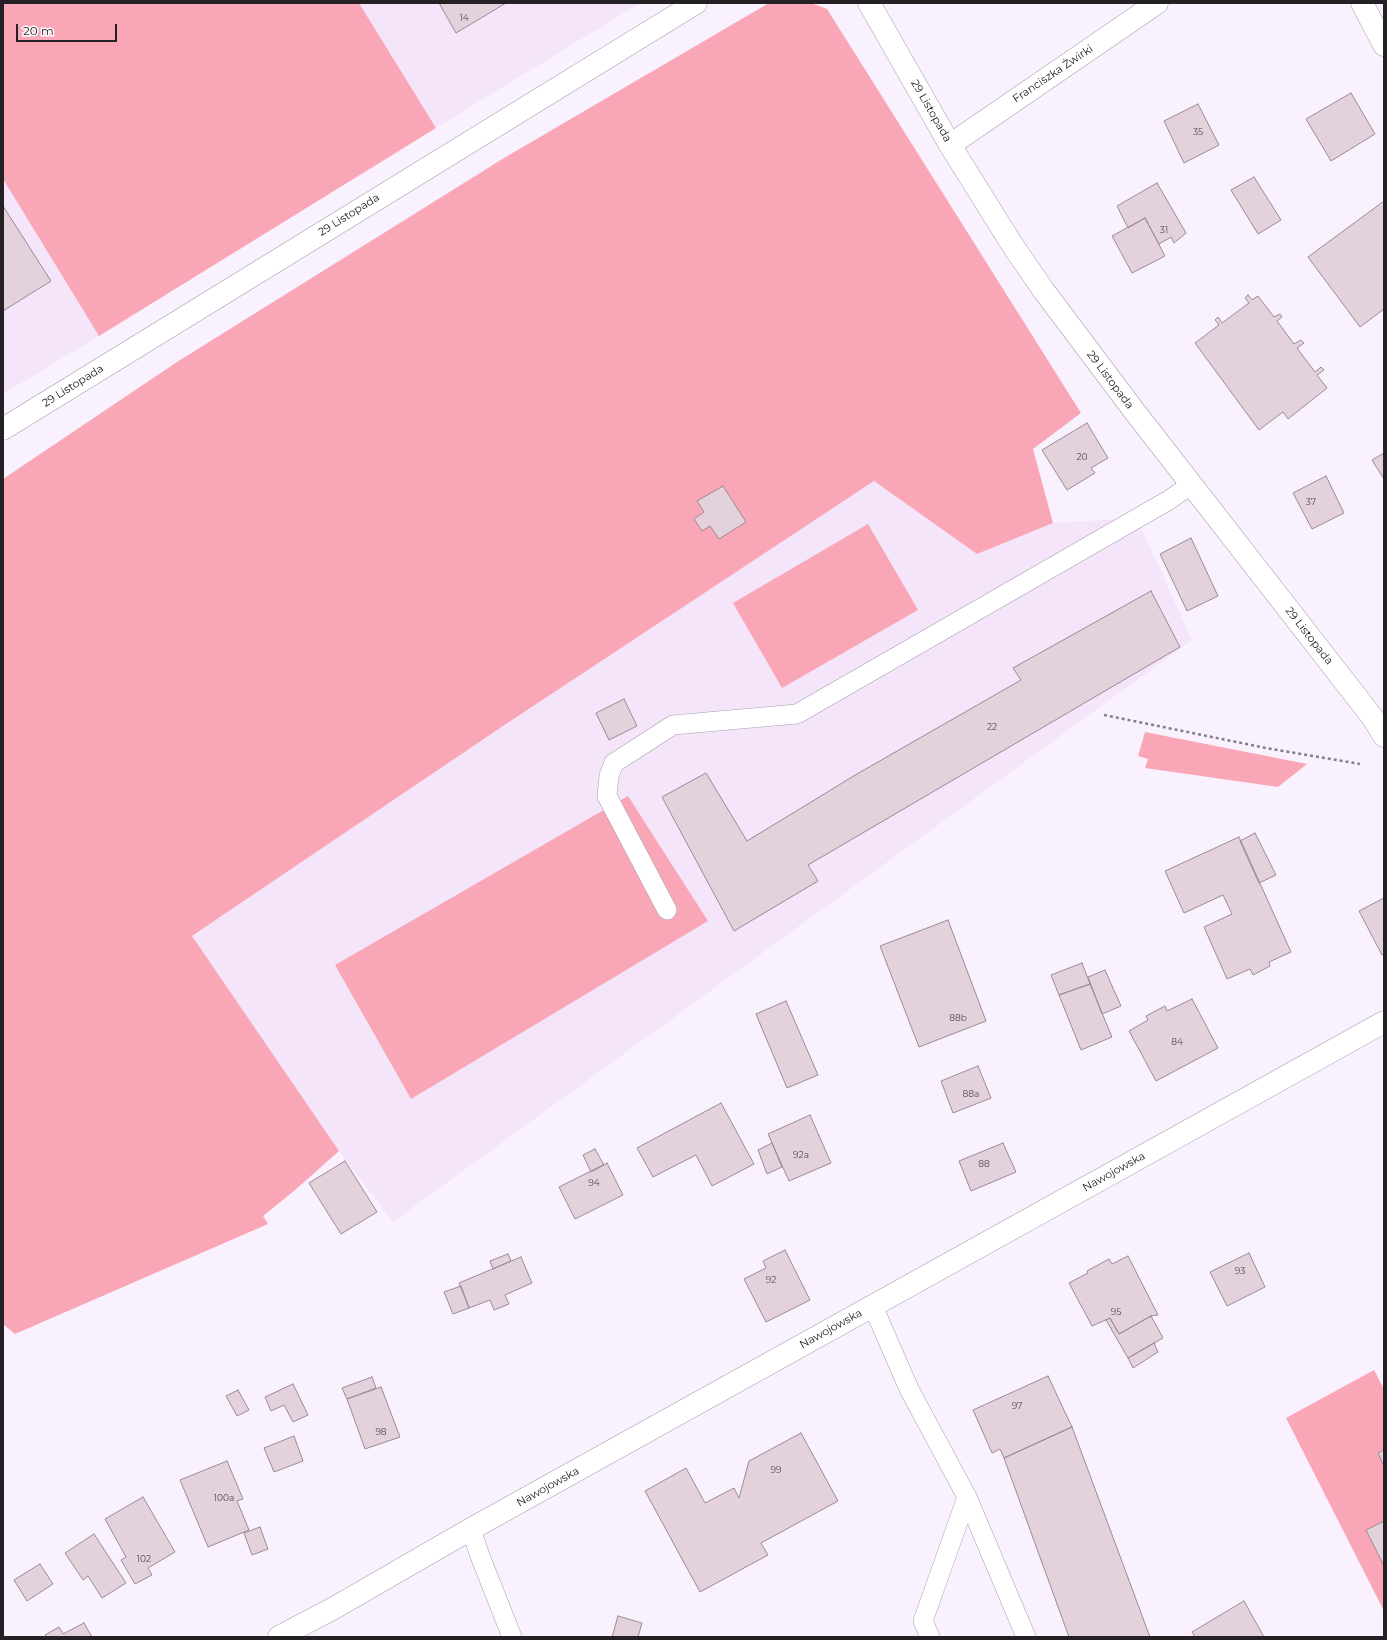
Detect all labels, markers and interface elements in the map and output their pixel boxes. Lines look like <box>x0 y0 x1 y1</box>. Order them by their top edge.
house number: 14 <box>459 13 469 23</box>
scale bar <box>18 16 119 42</box>
text: 20 m <box>23 23 54 38</box>
street label: Franciszka Żwirki <box>1010 42 1096 106</box>
street label: 29 Listopada <box>908 78 954 144</box>
house number: 35 <box>1193 127 1203 137</box>
street label: 29 Listopada <box>316 191 382 239</box>
house number: 31 <box>1160 225 1168 235</box>
street label: 29 Listopada <box>1084 348 1136 412</box>
street label: 29 Listopada <box>40 362 106 410</box>
house number: 20 <box>1076 452 1088 462</box>
house number: 37 <box>1306 497 1316 507</box>
street label: 29 Listopada <box>1282 604 1336 668</box>
house number: 22 <box>987 722 997 732</box>
house number: 88b <box>949 1013 967 1023</box>
house number: 84 <box>1171 1037 1183 1047</box>
house number: 88a <box>963 1089 979 1099</box>
street label: Nawojowska <box>1080 1149 1148 1195</box>
house number: 92a <box>793 1150 809 1160</box>
house number: 88 <box>978 1159 990 1169</box>
house number: 94 <box>588 1178 600 1188</box>
house number: 93 <box>1235 1266 1245 1276</box>
house number: 92 <box>766 1275 776 1285</box>
street label: Nawojowska <box>797 1306 865 1352</box>
house number: 95 <box>1111 1307 1121 1317</box>
house number: 97 <box>1012 1401 1022 1411</box>
house number: 98 <box>375 1427 387 1437</box>
street label: Nawojowska <box>514 1464 582 1510</box>
house number: 99 <box>771 1465 781 1475</box>
house number: 100a <box>214 1493 234 1503</box>
house number: 102 <box>137 1554 151 1564</box>

